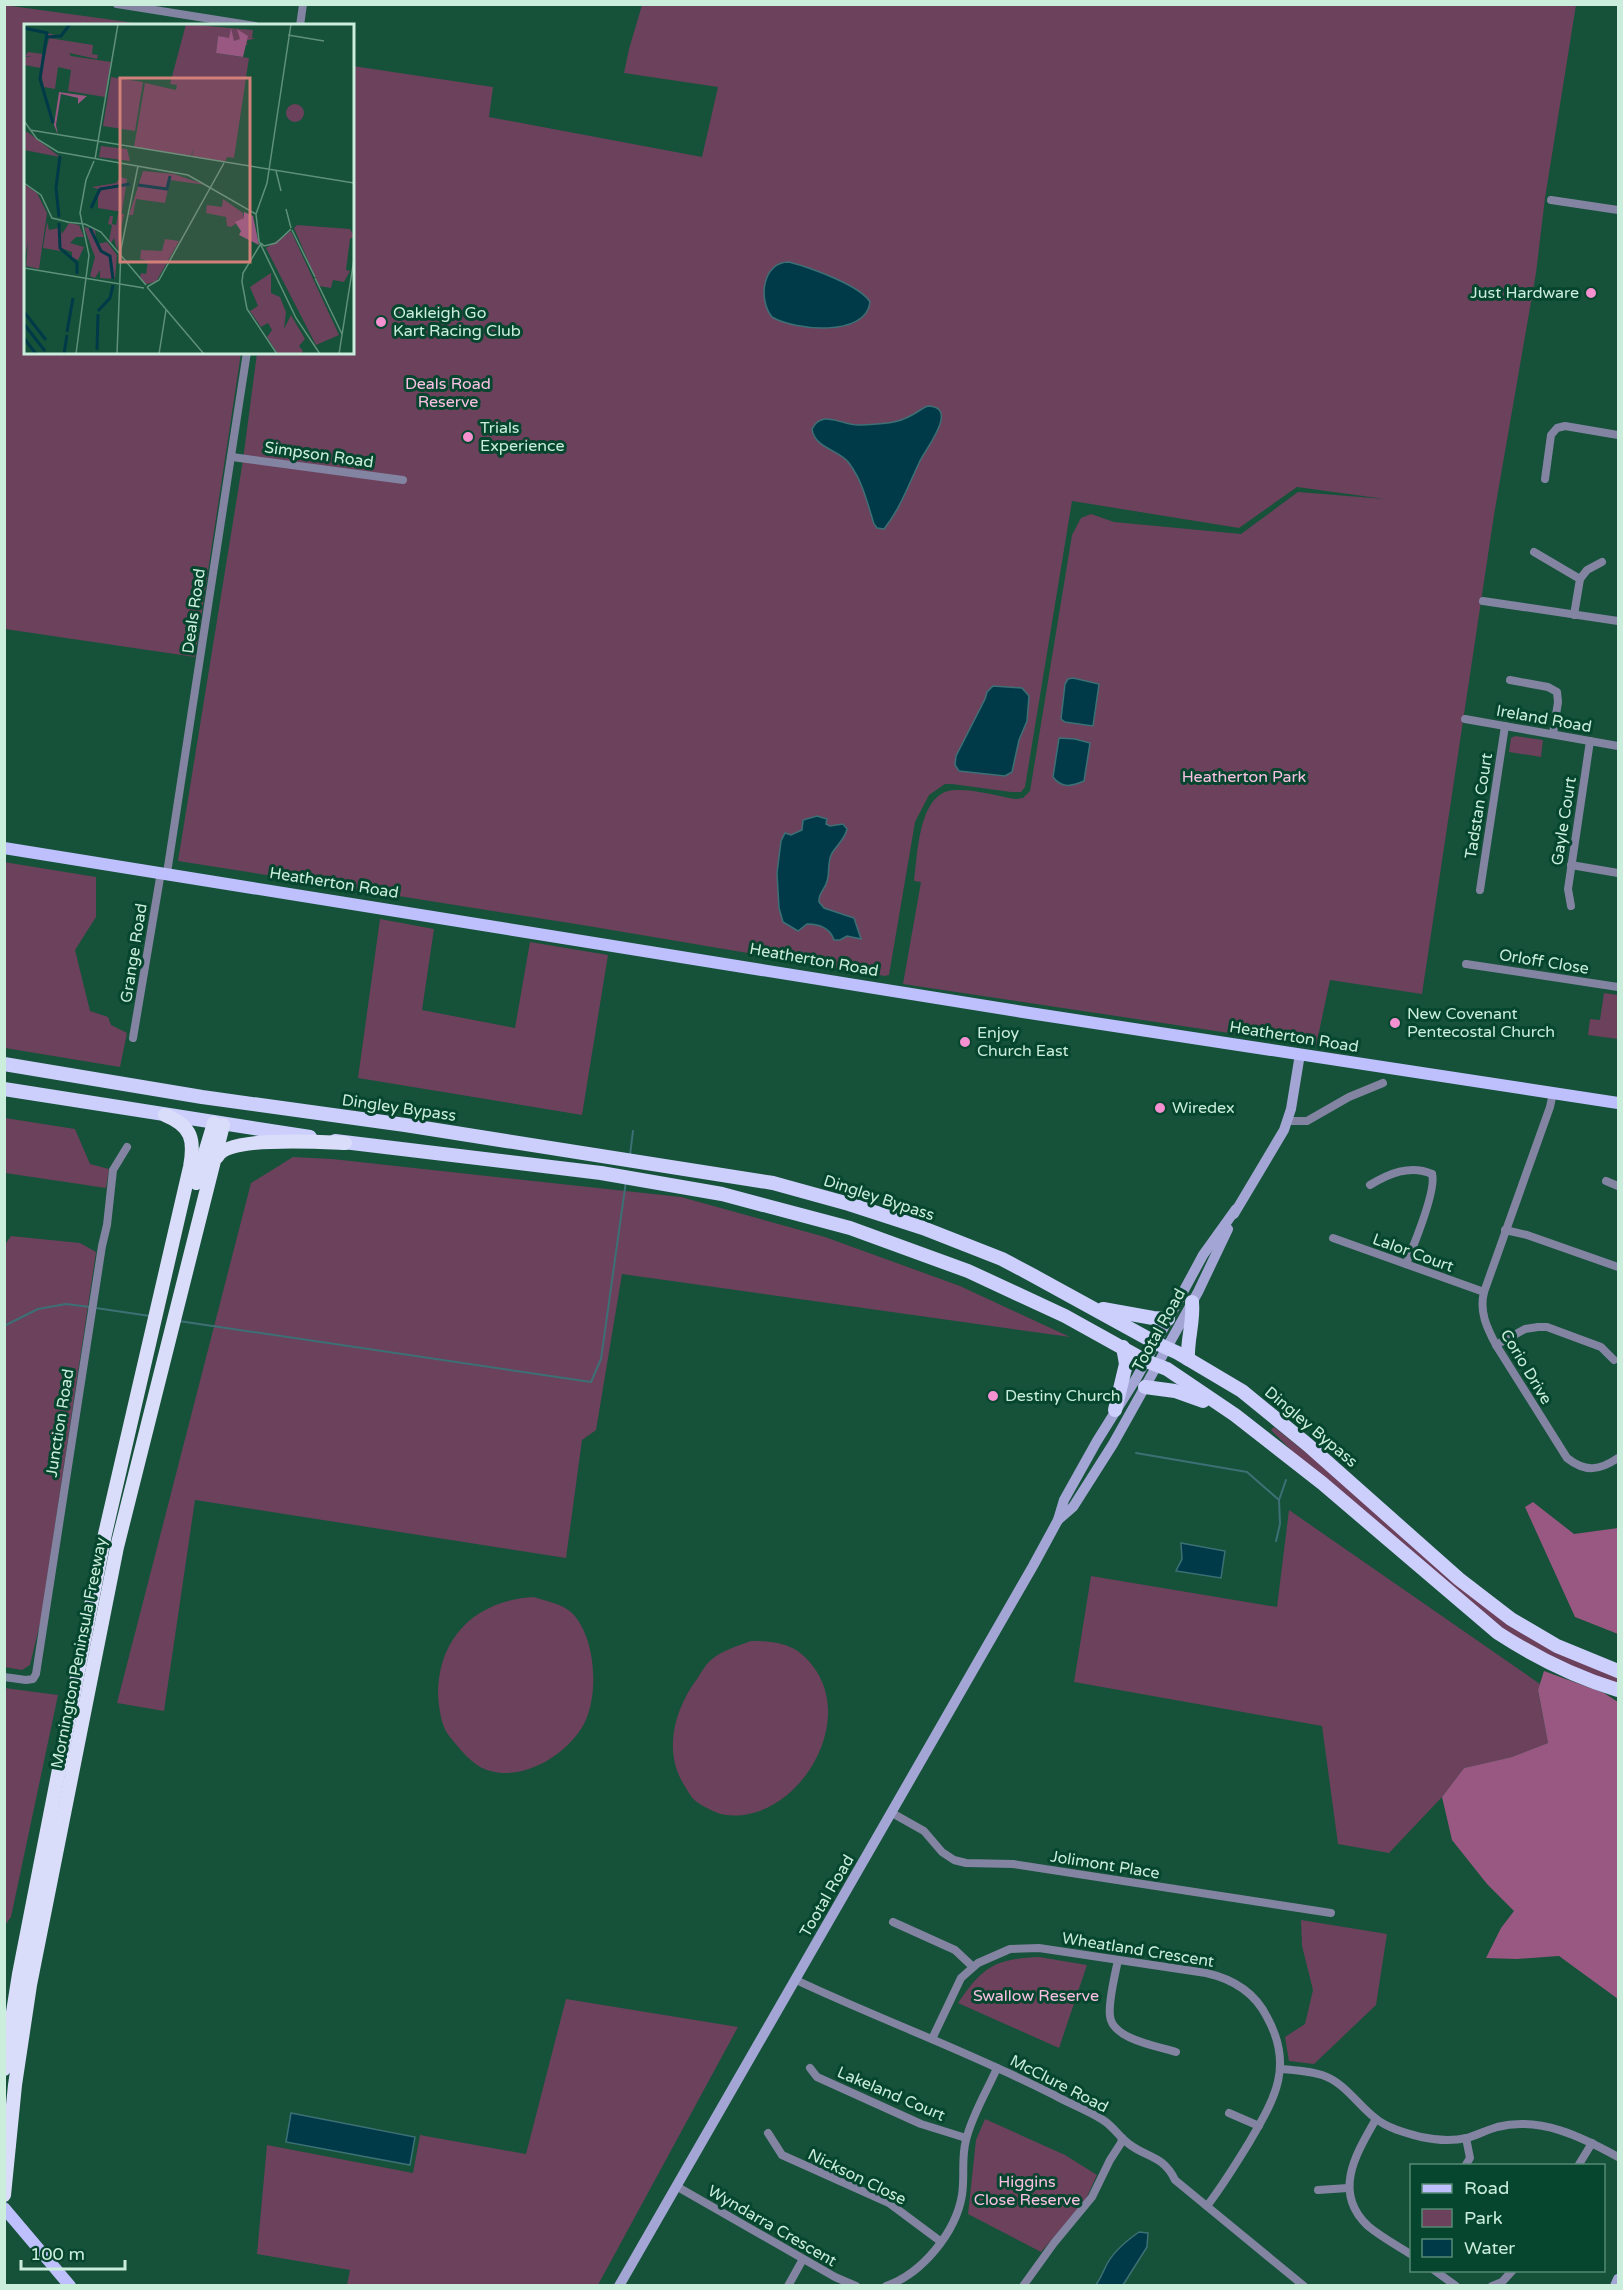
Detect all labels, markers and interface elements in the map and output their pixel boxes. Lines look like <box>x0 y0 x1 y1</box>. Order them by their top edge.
inset map <box>24 24 354 354</box>
place label: Just Hardware <box>1470 283 1579 303</box>
marker: Just Hardware <box>1584 286 1598 300</box>
place label: Oakleigh Go Kart Racing Club <box>393 303 521 341</box>
marker: Oakleigh Go Kart Racing Club <box>374 315 388 329</box>
park label: Deals Road Reserve <box>405 374 491 412</box>
place label: Trials Experience <box>480 418 564 456</box>
marker: Trials Experience <box>461 430 475 444</box>
street label: Simpson Road <box>263 437 375 473</box>
street label: Deals Road <box>178 567 210 655</box>
street label: Ireland Road <box>1495 701 1593 737</box>
street label: Tadstan Court <box>1461 752 1497 860</box>
park label: Heatherton Park <box>1182 767 1307 787</box>
street label: Gayle Court <box>1547 775 1581 867</box>
street label: Heatherton Road <box>268 863 400 903</box>
street label: Grange Road <box>116 902 152 1004</box>
street label: Heatherton Road <box>748 939 880 981</box>
street label: Orloff Close <box>1498 945 1590 979</box>
place label: New Covenant Pentecostal Church <box>1407 1004 1555 1042</box>
marker: New Covenant Pentecostal Church <box>1388 1016 1402 1030</box>
street label: Heatherton Road <box>1228 1017 1360 1057</box>
place label: Enjoy Church East <box>977 1023 1069 1061</box>
marker: Enjoy Church East <box>958 1035 972 1049</box>
street label: Dingley Bypass <box>341 1090 457 1126</box>
place label: Wiredex <box>1172 1098 1235 1118</box>
marker: Wiredex <box>1153 1101 1167 1115</box>
street label: Dingley Bypass <box>821 1171 937 1225</box>
street label: Lalor Court <box>1370 1229 1456 1277</box>
street label: Tootal Road <box>1128 1285 1190 1375</box>
street label: Corio Drive <box>1496 1326 1556 1408</box>
street label: Junction Road <box>42 1367 78 1479</box>
street label: Dingley Bypass <box>1260 1382 1362 1472</box>
place label: Destiny Church <box>1005 1386 1121 1406</box>
marker: Destiny Church <box>986 1389 1000 1403</box>
street label: Mornington Peninsula Freeway <box>47 1535 111 1770</box>
street label: Jolimont Place <box>1049 1846 1161 1884</box>
street label: Tootal Road <box>795 1851 859 1941</box>
street label: Wheatland Crescent <box>1061 1928 1215 1972</box>
park label: Swallow Reserve <box>973 1986 1099 2006</box>
street label: McClure Road <box>1006 2051 1112 2117</box>
street label: Lakeland Court <box>834 2062 948 2126</box>
street label: Nickson Close <box>805 2145 909 2209</box>
legend <box>1410 2164 1605 2272</box>
park label: Higgins Close Reserve <box>974 2172 1080 2210</box>
text: Road <box>1464 2177 1509 2199</box>
street label: Wyndarra Crescent <box>704 2181 840 2271</box>
text: Park <box>1464 2207 1503 2229</box>
scale bar <box>21 2233 124 2271</box>
text: Water <box>1464 2237 1515 2259</box>
text: 100 m <box>30 2243 85 2265</box>

